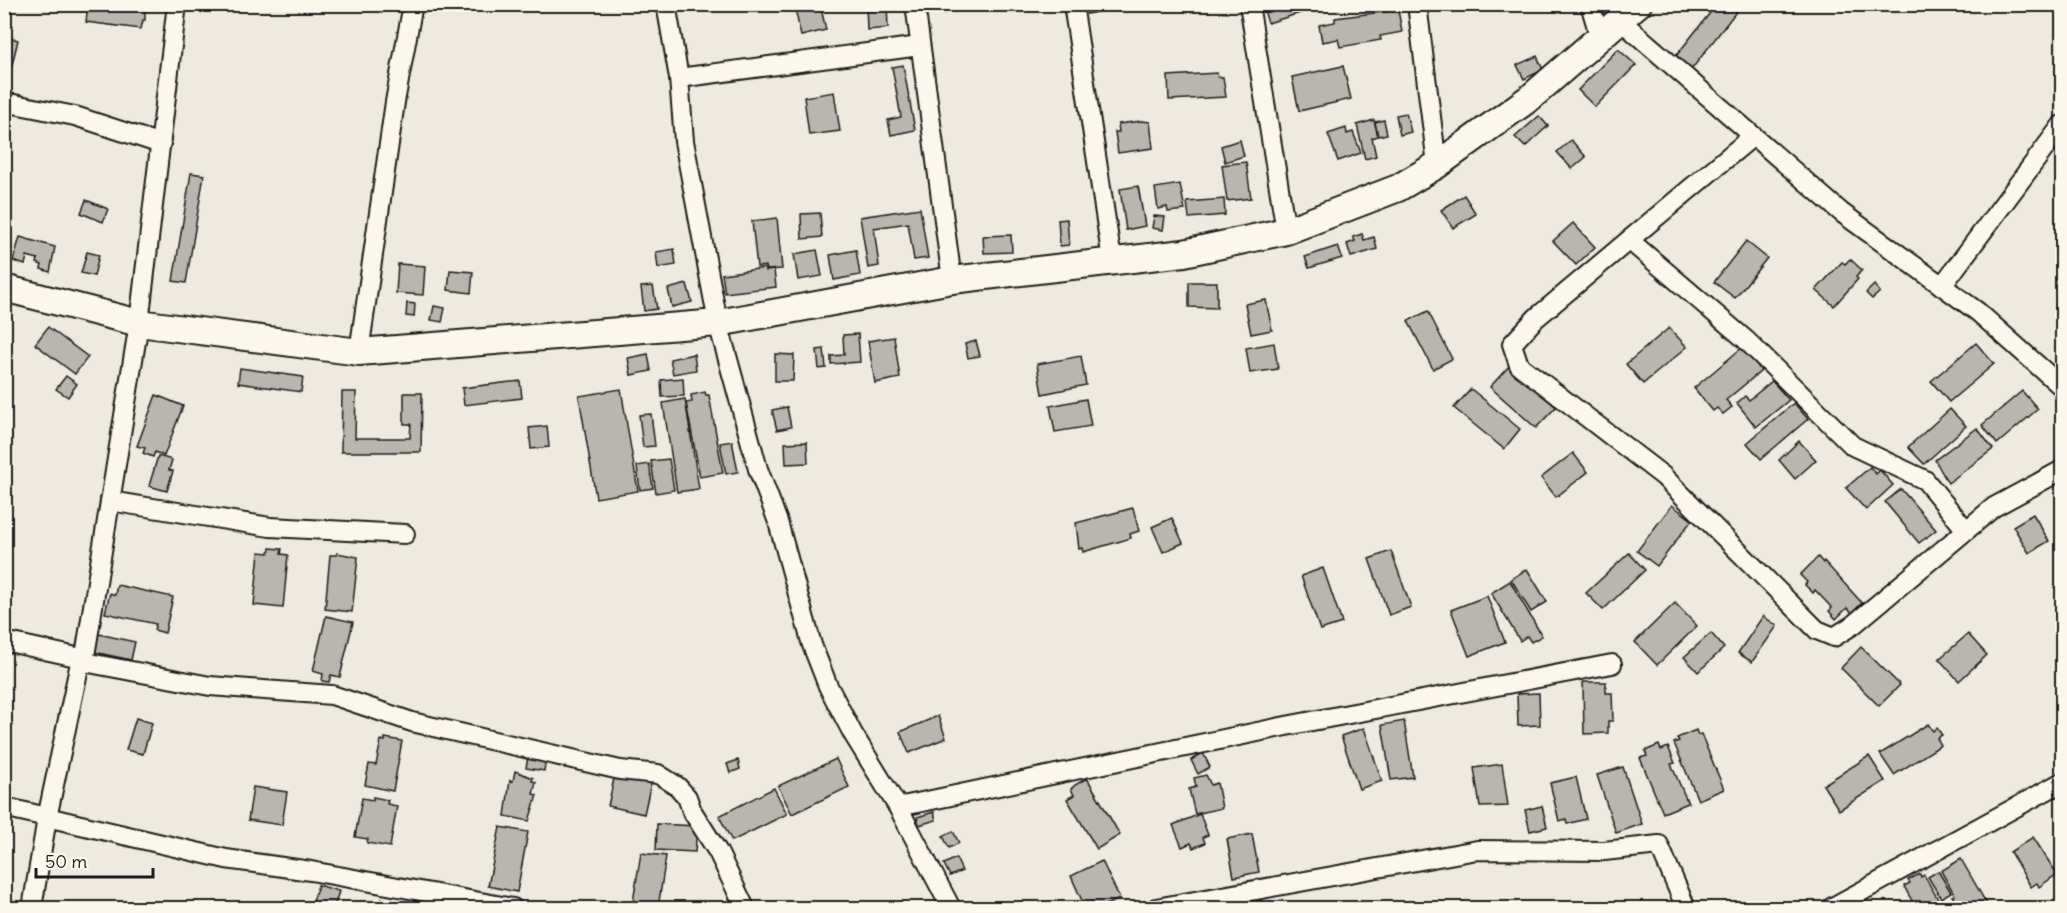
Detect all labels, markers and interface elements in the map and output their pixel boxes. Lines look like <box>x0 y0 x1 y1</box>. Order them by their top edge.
scale bar <box>36 841 153 879</box>
text: 50 m <box>45 850 87 873</box>

